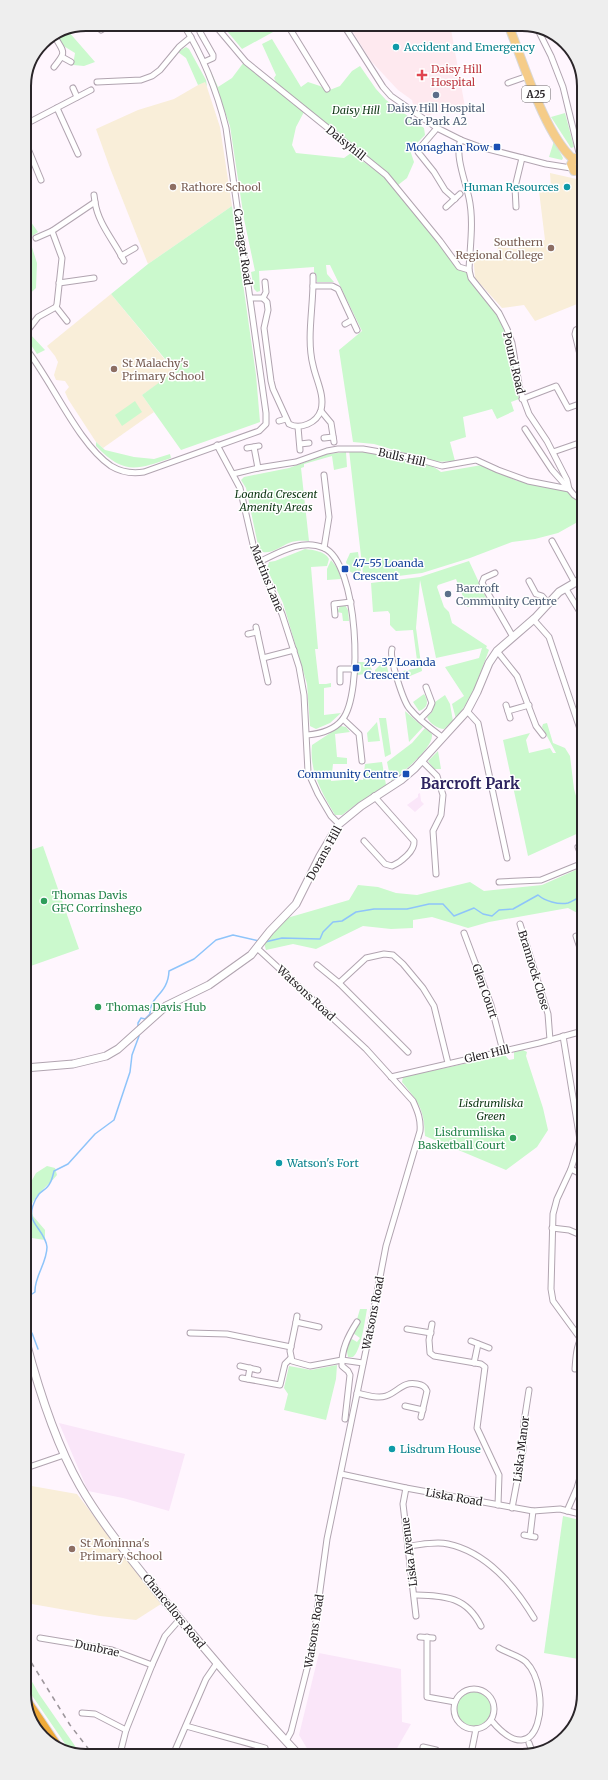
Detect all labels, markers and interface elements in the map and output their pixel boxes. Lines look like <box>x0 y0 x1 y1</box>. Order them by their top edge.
place label: Accident and Emergency <box>403 40 535 54</box>
marker: Accident and Emergency <box>391 42 401 52</box>
place label: Daisy Hill Hospital <box>431 62 483 89</box>
marker: Daisy Hill Hospital <box>416 69 428 81</box>
road number: A25 <box>522 86 550 102</box>
marker: Daisy Hill Hospital Car Park A2 <box>431 90 441 100</box>
place label: Daisy Hill Hospital Car Park A2 <box>387 101 486 128</box>
park label: Daisy Hill <box>331 103 380 117</box>
street label: Daisyhill <box>323 123 369 164</box>
place label: Monaghan Row <box>406 140 490 154</box>
marker: Monaghan Row <box>492 142 502 152</box>
place label: Rathore School <box>181 180 262 194</box>
place label: Human Resources <box>463 180 559 194</box>
marker: Rathore School <box>168 182 178 192</box>
marker: Human Resources <box>562 182 572 192</box>
street label: Carnagat Road <box>231 208 255 287</box>
place label: Southern Regional College <box>455 235 544 262</box>
marker: Southern Regional College <box>546 243 556 253</box>
street label: Pound Road <box>500 331 528 396</box>
place label: St Malachy's Primary School <box>122 356 205 383</box>
marker: St Malachy's Primary School <box>109 364 119 374</box>
street label: Bulls Hill <box>377 445 428 469</box>
park label: Loanda Crescent Amenity Areas <box>235 487 318 514</box>
street label: Martins Lane <box>247 542 287 614</box>
place label: 47-55 Loanda Crescent <box>353 556 424 583</box>
marker: 47-55 Loanda Crescent <box>340 564 350 574</box>
place label: Barcroft Community Centre <box>456 581 557 608</box>
marker: Barcroft Community Centre <box>443 589 453 599</box>
place label: 29-37 Loanda Crescent <box>364 655 436 682</box>
marker: 29-37 Loanda Crescent <box>351 663 361 673</box>
place label: Community Centre <box>297 767 398 781</box>
marker: Community Centre <box>401 769 411 779</box>
district label: Barcroft Park <box>420 774 520 793</box>
street label: Dorans Hill <box>303 823 345 883</box>
place label: Thomas Davis GFC Corrinshego <box>52 888 142 915</box>
marker: Thomas Davis GFC Corrinshego <box>39 896 49 906</box>
street label: Brannock Close <box>515 929 553 1012</box>
street label: Watsons Road <box>273 962 338 1024</box>
street label: Glen Court <box>469 962 501 1021</box>
place label: Thomas Davis Hub <box>106 1000 206 1014</box>
marker: Thomas Davis Hub <box>93 1002 103 1012</box>
street label: Glen Hill <box>463 1042 512 1066</box>
park label: Lisdrumliska Green <box>459 1096 523 1123</box>
place label: Lisdrumliska Basketball Court <box>418 1125 506 1152</box>
marker: Lisdrumliska Basketball Court <box>508 1133 518 1143</box>
place label: Watson's Fort <box>286 1156 359 1170</box>
marker: Watson's Fort <box>274 1158 284 1168</box>
street label: Watsons Road <box>359 1275 387 1352</box>
street label: Liska Manor <box>510 1415 532 1483</box>
place label: Lisdrum House <box>400 1442 481 1456</box>
marker: Lisdrum House <box>387 1444 397 1454</box>
street label: Liska Road <box>424 1485 484 1509</box>
street label: Liska Avenue <box>398 1516 420 1587</box>
place label: St Moninna's Primary School <box>80 1536 163 1563</box>
marker: St Moninna's Primary School <box>67 1544 77 1554</box>
street label: Chancellors Road <box>140 1571 208 1651</box>
street label: Watsons Road <box>301 1593 327 1670</box>
street label: Dunbrae <box>73 1636 121 1660</box>

